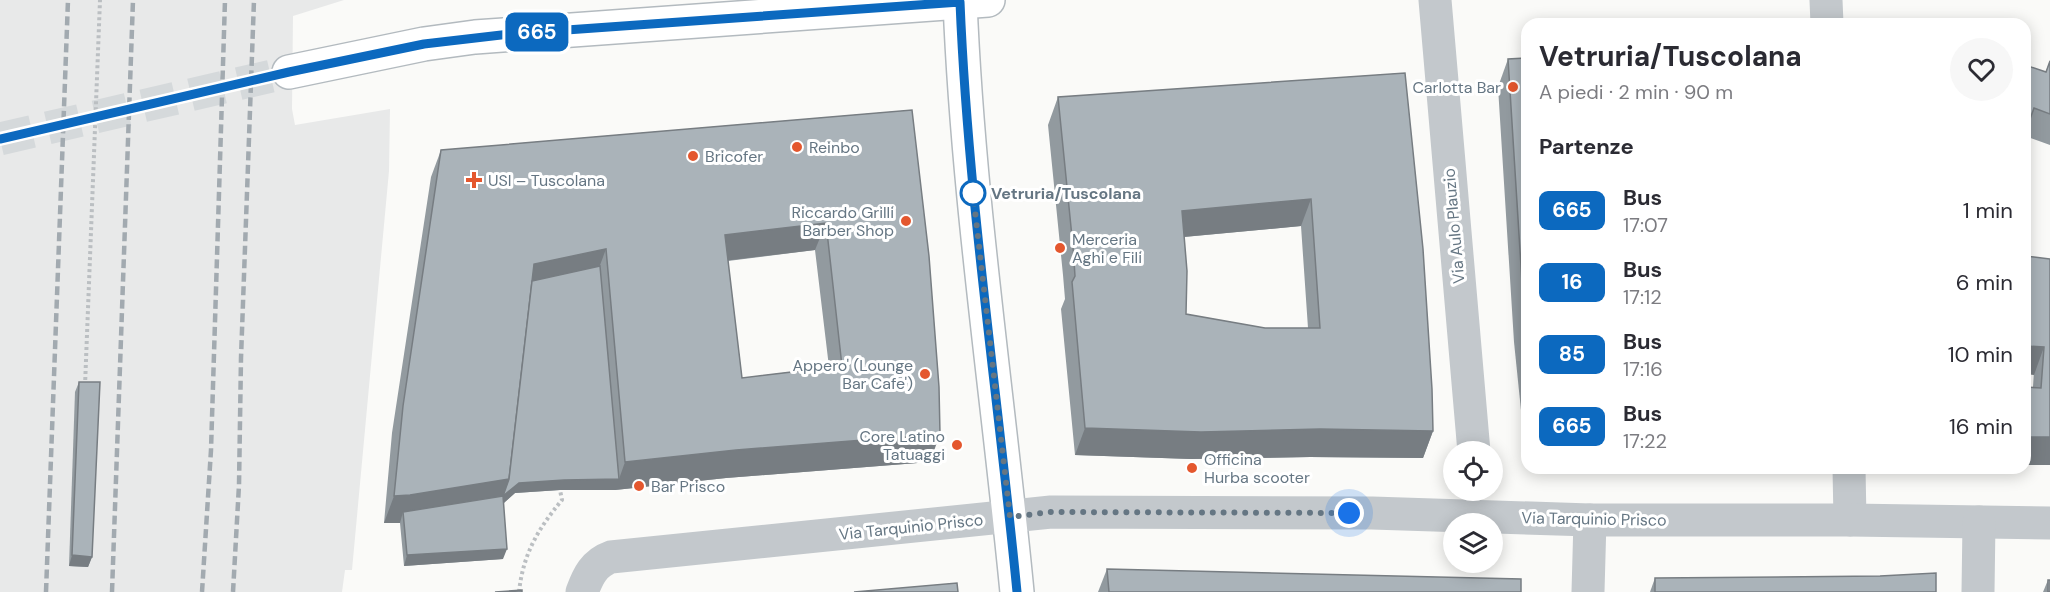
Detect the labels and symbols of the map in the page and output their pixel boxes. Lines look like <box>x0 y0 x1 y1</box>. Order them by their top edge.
line badge: 665 <box>502 12 572 51</box>
place label: Carlotta Bar <box>1412 77 1501 98</box>
marker: Carlotta Bar <box>1506 80 1520 94</box>
place label: Reinbo <box>809 137 860 158</box>
marker: Reinbo <box>790 140 804 154</box>
place label: Bricofer <box>705 146 763 167</box>
marker: Bricofer <box>686 149 700 163</box>
street label: Via Aulo Plauzio <box>1438 167 1470 285</box>
place label: USI – Tuscolana <box>488 170 605 191</box>
marker: USI – Tuscolana <box>465 171 483 189</box>
marker: Vetruria/Tuscolana <box>960 180 986 206</box>
place label: Vetruria/Tuscolana <box>991 183 1141 204</box>
place label: Riccardo Grilli Barber Shop <box>791 202 894 241</box>
marker: Riccardo Grilli Barber Shop <box>899 214 913 228</box>
place label: Merceria Aghi e Fili <box>1072 229 1142 268</box>
marker: Merceria Aghi e Fili <box>1053 241 1067 255</box>
place label: Appero' (Lounge Bar Cafe') <box>792 355 913 394</box>
marker: Appero' (Lounge Bar Cafe') <box>918 367 932 381</box>
place label: Core Latino Tatuaggi <box>859 426 945 465</box>
marker: Core Latino Tatuaggi <box>950 438 964 452</box>
place label: Officina Hurba scooter <box>1204 449 1310 488</box>
marker: Officina Hurba scooter <box>1185 461 1199 475</box>
place label: Bar Prisco <box>651 476 725 497</box>
marker: Bar Prisco <box>632 479 646 493</box>
your location <box>1334 498 1364 528</box>
street label: Via Tarquinio Prisco <box>1521 507 1667 531</box>
street label: Via Tarquinio Prisco <box>838 509 984 545</box>

